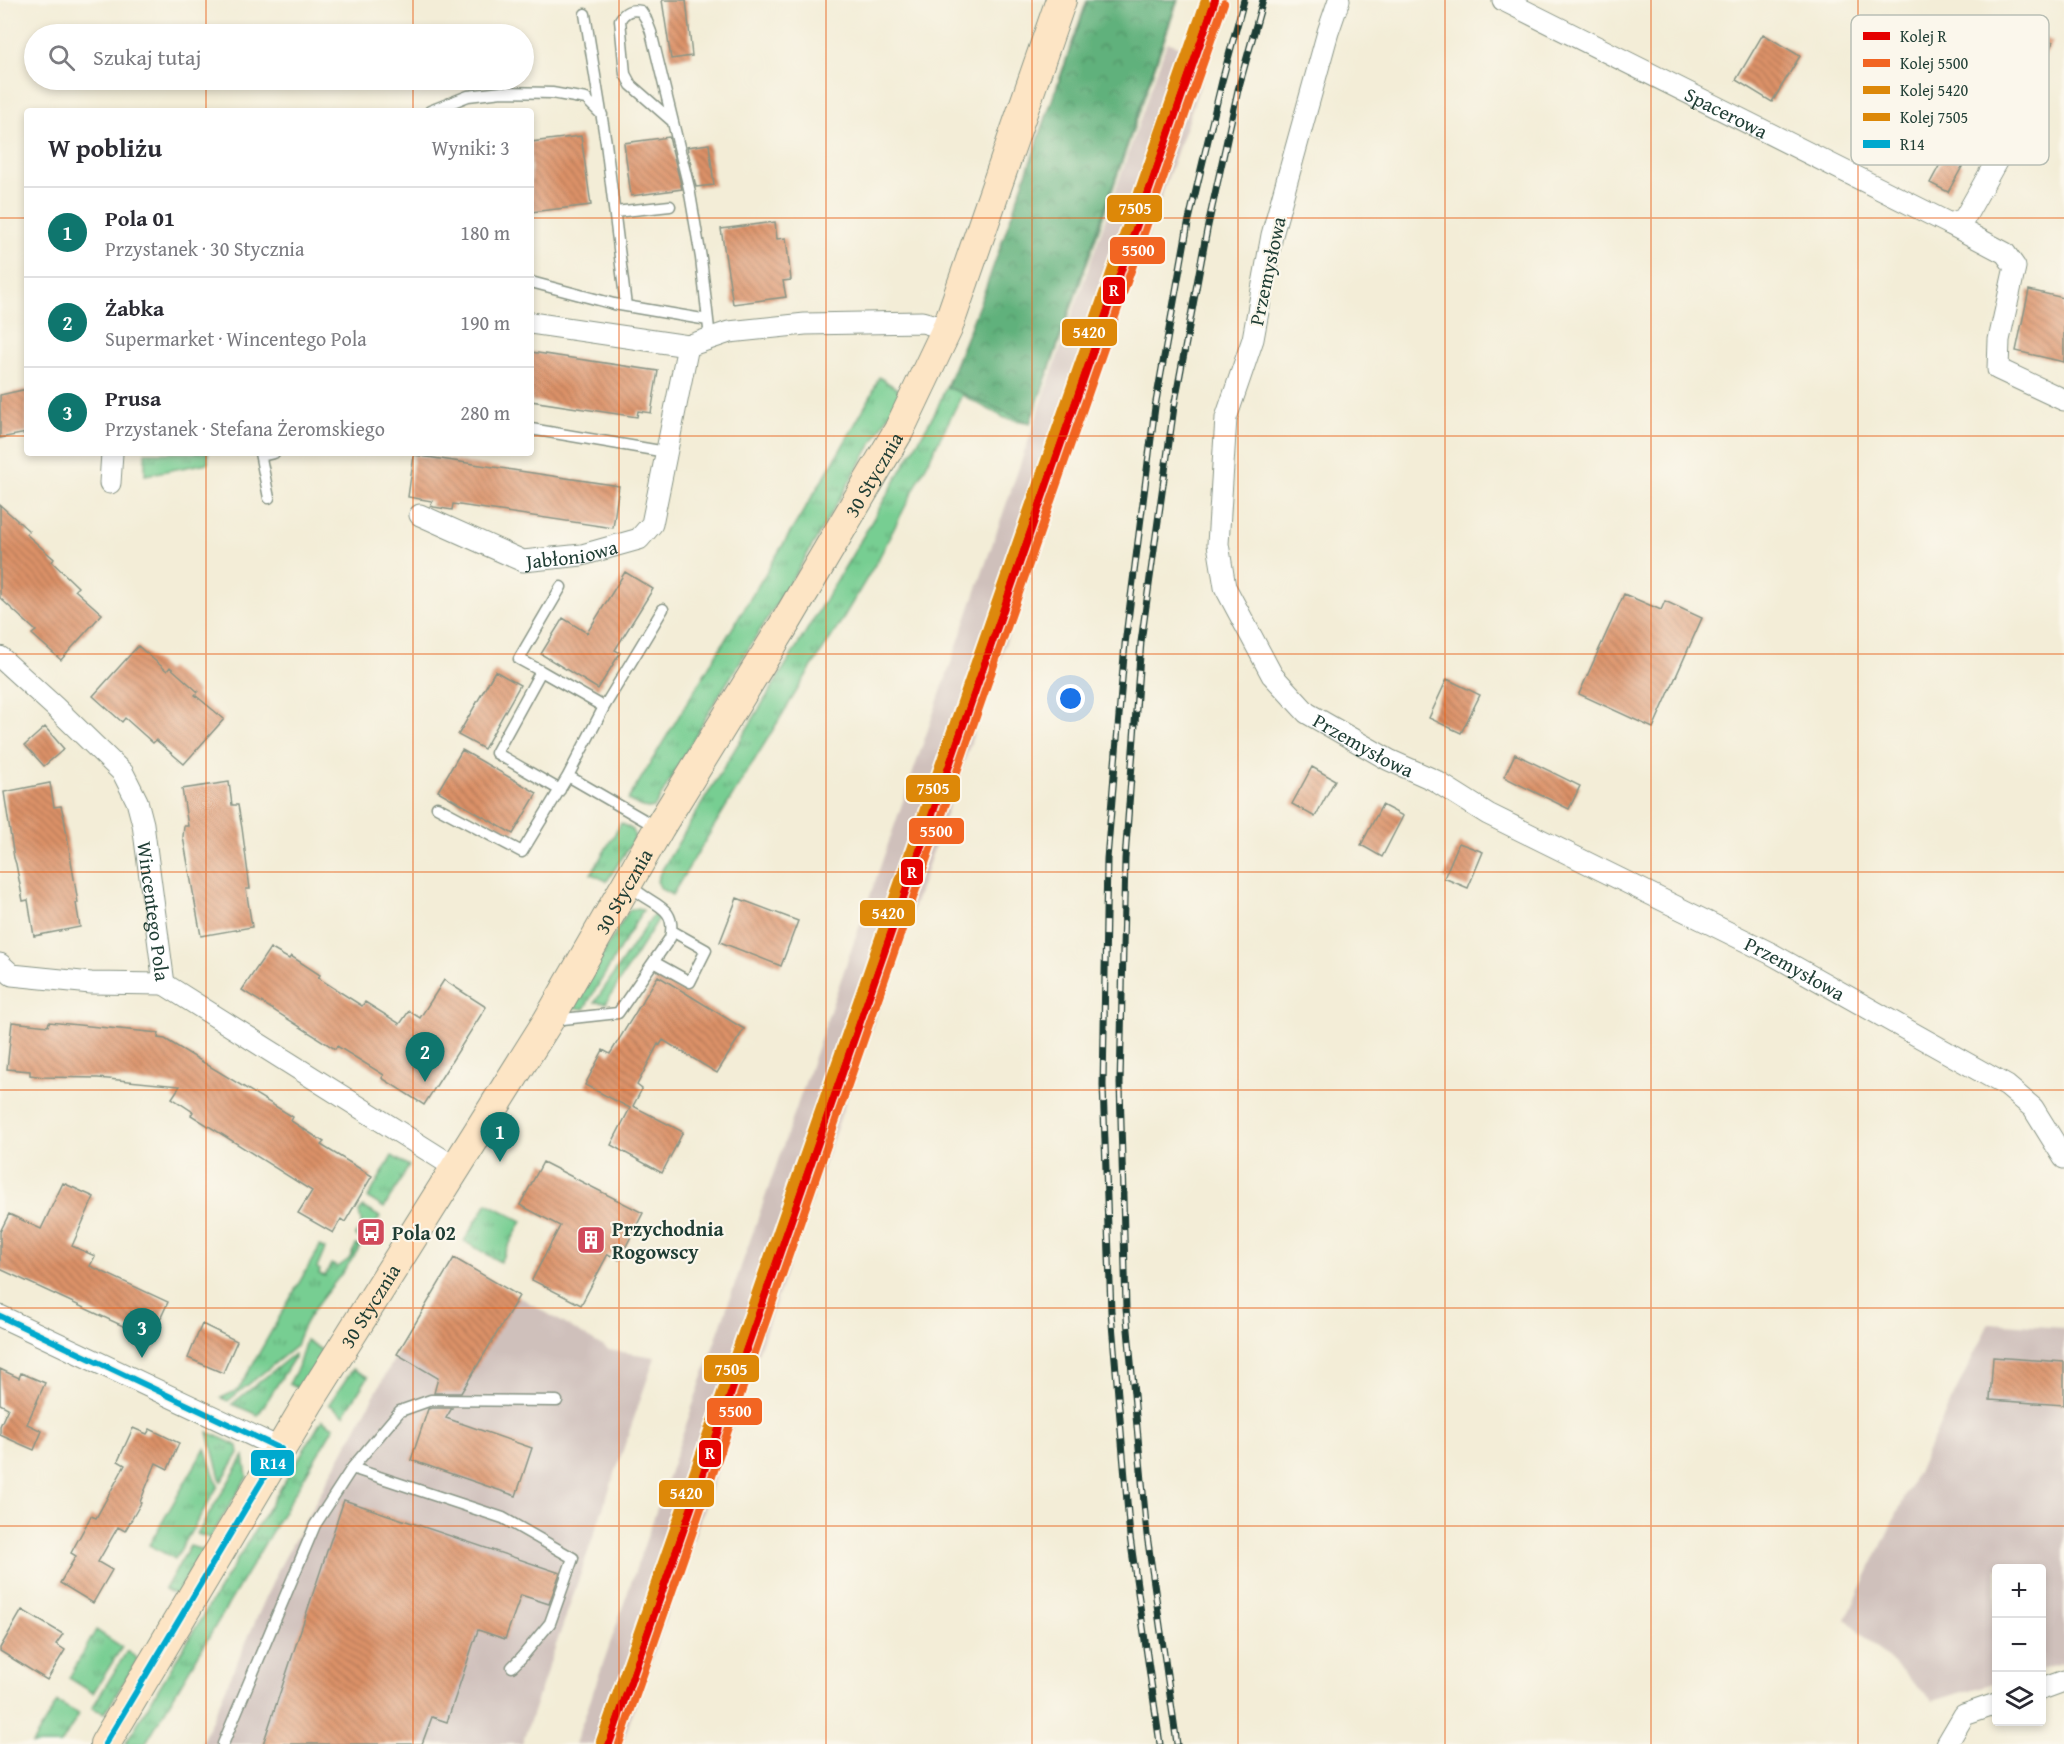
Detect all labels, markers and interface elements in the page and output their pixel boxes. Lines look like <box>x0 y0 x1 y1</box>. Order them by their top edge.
legend <box>1851 15 2049 165</box>
search box <box>24 24 534 90</box>
text: Kolej R <box>1900 24 1947 48</box>
icon: search <box>45 41 78 74</box>
text: Szukaj tutaj <box>93 41 201 73</box>
text: Kolej 5500 <box>1900 51 1969 75</box>
text: Kolej 5420 <box>1900 78 1969 102</box>
street label: Spacerowa <box>1680 79 1773 145</box>
text: Kolej 7505 <box>1900 105 1968 129</box>
text: W pobliżu <box>48 128 162 167</box>
text: R14 <box>1900 132 1925 156</box>
text: Wyniki: 3 <box>432 133 510 162</box>
line badge: 7505 <box>1106 194 1163 223</box>
text: 7505 <box>1118 196 1152 220</box>
text: Pola 01 <box>105 202 175 234</box>
street label: Przemysłowa <box>1241 213 1293 328</box>
text: 1 <box>62 218 73 247</box>
text: 180 m <box>460 218 510 247</box>
text: Przystanek · 30 Stycznia <box>105 234 304 263</box>
line badge: 5500 <box>1109 236 1166 265</box>
text: 5500 <box>1121 238 1155 262</box>
line badge: R <box>1102 276 1126 305</box>
text: R <box>1109 278 1119 302</box>
text: Żabka <box>105 292 164 324</box>
text: 2 <box>62 308 73 337</box>
text: 190 m <box>460 308 510 337</box>
line badge: 5420 <box>1061 318 1118 347</box>
text: 5420 <box>1072 320 1106 344</box>
text: Supermarket · Wincentego Pola <box>105 324 367 353</box>
text: Prusa <box>105 382 161 414</box>
text: 3 <box>62 398 73 427</box>
text: 280 m <box>460 398 510 427</box>
text: Przystanek · Stefana Żeromskiego <box>105 414 385 443</box>
street label: 30 Stycznia <box>836 426 910 522</box>
street label: Jabłoniowa <box>522 531 621 575</box>
your location <box>1056 684 1085 713</box>
street label: Przemysłowa <box>1308 705 1419 784</box>
line badge: 7505 <box>905 774 961 803</box>
text: 7505 <box>916 776 950 800</box>
line badge: 5500 <box>908 817 965 845</box>
text: 5500 <box>919 819 953 843</box>
street label: Wincentego Pola <box>131 840 178 983</box>
street label: 30 Stycznia <box>587 842 659 939</box>
line badge: R <box>900 858 924 886</box>
text: R <box>907 860 917 884</box>
line badge: 5420 <box>859 899 916 927</box>
text: 5420 <box>871 901 905 925</box>
street label: Przemysłowa <box>1740 928 1851 1007</box>
pin: 2 <box>406 1032 444 1082</box>
pin: 1 <box>480 1112 520 1162</box>
place label: Przychodnia Rogowscy <box>612 1214 724 1266</box>
bus stop icon: Pola 02 <box>355 1216 387 1248</box>
place label: Pola 02 <box>392 1218 456 1247</box>
building icon: Przychodnia Rogowscy <box>575 1224 607 1256</box>
street label: 30 Stycznia <box>332 1257 407 1353</box>
pin: 3 <box>122 1308 162 1358</box>
line badge: 7505 <box>703 1354 760 1383</box>
text: 7505 <box>714 1357 748 1381</box>
line badge: 5500 <box>706 1397 763 1426</box>
text: 5500 <box>718 1399 752 1423</box>
line badge: R <box>698 1439 722 1468</box>
text: R <box>705 1441 715 1465</box>
line badge: R14 <box>250 1449 295 1477</box>
text: R14 <box>260 1451 286 1475</box>
line badge: 5420 <box>658 1479 715 1508</box>
text: 5420 <box>669 1481 703 1505</box>
map controls <box>1992 1564 2046 1726</box>
button: + <box>1992 1564 2046 1618</box>
button: − <box>1992 1618 2046 1672</box>
button: layers <box>1992 1672 2046 1726</box>

